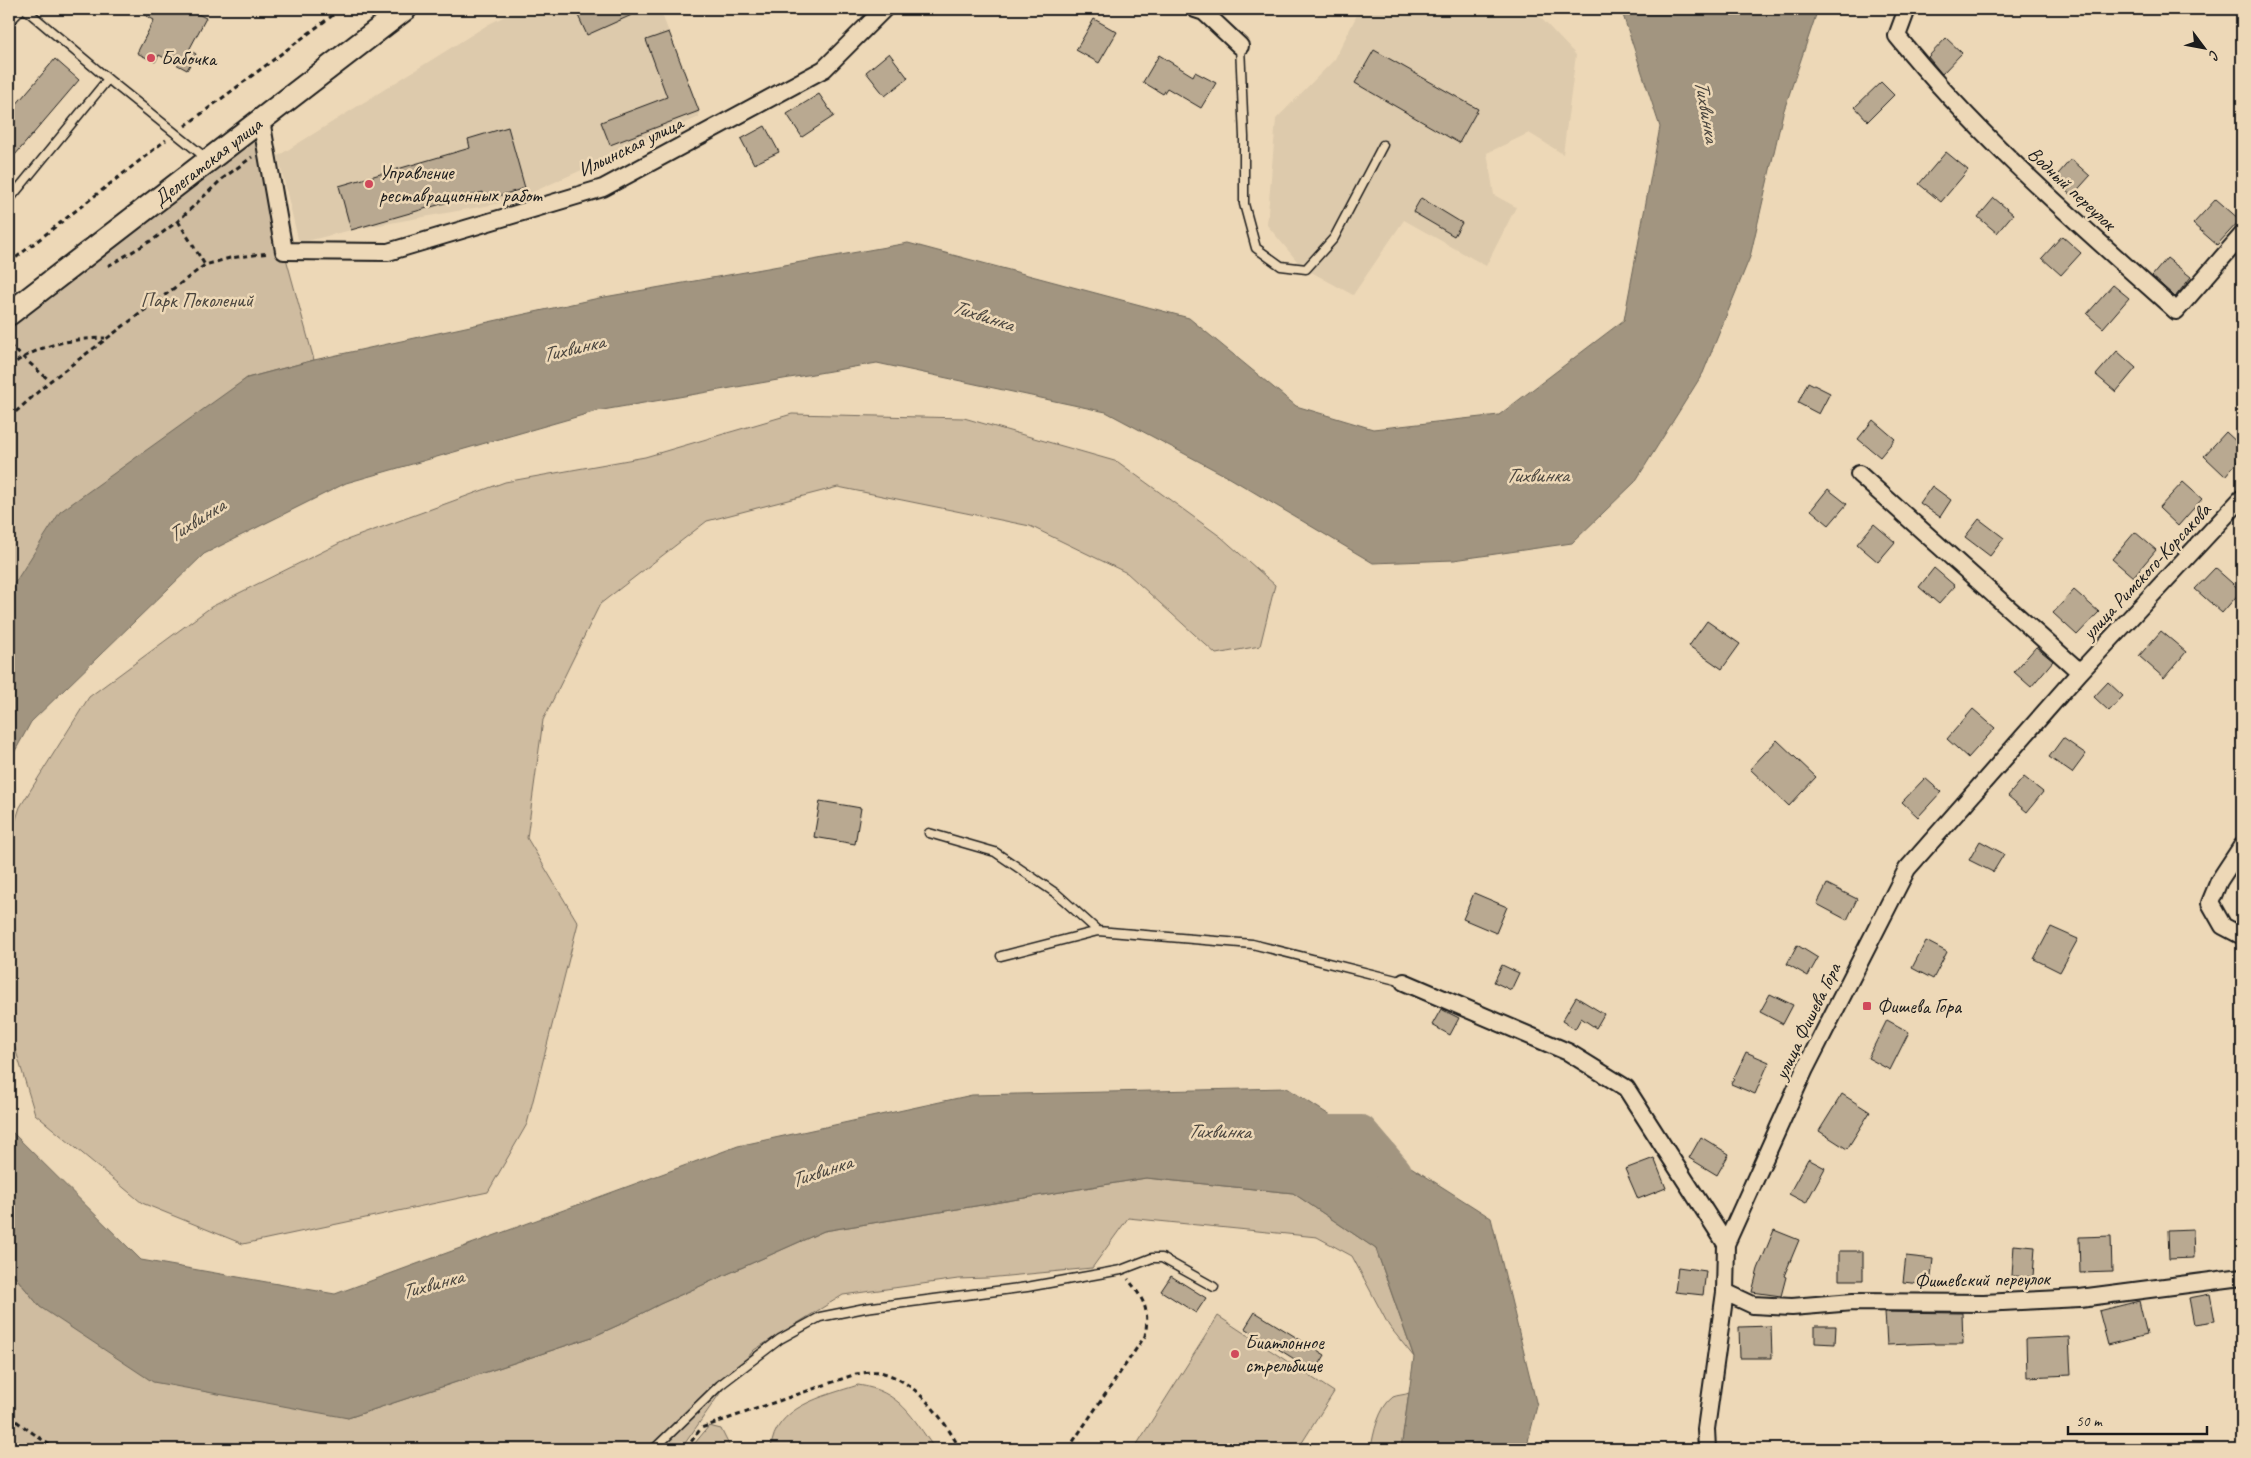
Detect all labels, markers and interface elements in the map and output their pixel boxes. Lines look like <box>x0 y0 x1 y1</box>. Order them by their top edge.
north arrow <box>2178 22 2228 72</box>
place label: Бабочка <box>161 46 218 71</box>
text: С <box>2204 47 2224 64</box>
marker: Бабочка <box>145 52 157 64</box>
water label: Тихвинка <box>1689 78 1726 147</box>
street label: Ильинская улица <box>574 110 688 183</box>
street label: Делегатская улица <box>148 111 268 212</box>
street label: Водный переулок <box>2022 141 2122 237</box>
place label: Управление реставрационных работ <box>379 160 543 208</box>
marker: Управление реставрационных работ <box>363 178 375 190</box>
park label: Парк Поколений <box>141 288 255 313</box>
water label: Тихвинка <box>949 293 1019 338</box>
water label: Тихвинка <box>539 328 609 368</box>
water label: Тихвинка <box>1505 462 1571 488</box>
water label: Тихвинка <box>162 491 232 548</box>
street label: улица Римского-Корсакова <box>2076 497 2217 646</box>
street label: улица Фишева Гора <box>1768 957 1847 1084</box>
place label: Фишева Гора <box>1877 994 1963 1019</box>
marker: Фишева Гора <box>1861 1000 1873 1012</box>
water label: Тихвинка <box>1187 1117 1253 1145</box>
water label: Тихвинка <box>787 1148 857 1193</box>
water label: Тихвинка <box>398 1263 468 1305</box>
street label: Фишевский переулок <box>1914 1266 2051 1293</box>
place label: Биатлонное стрельбище <box>1245 1330 1325 1378</box>
marker: Биатлонное стрельбище <box>1229 1348 1241 1360</box>
scale bar <box>2068 1403 2207 1435</box>
text: 50 m <box>2076 1412 2103 1431</box>

